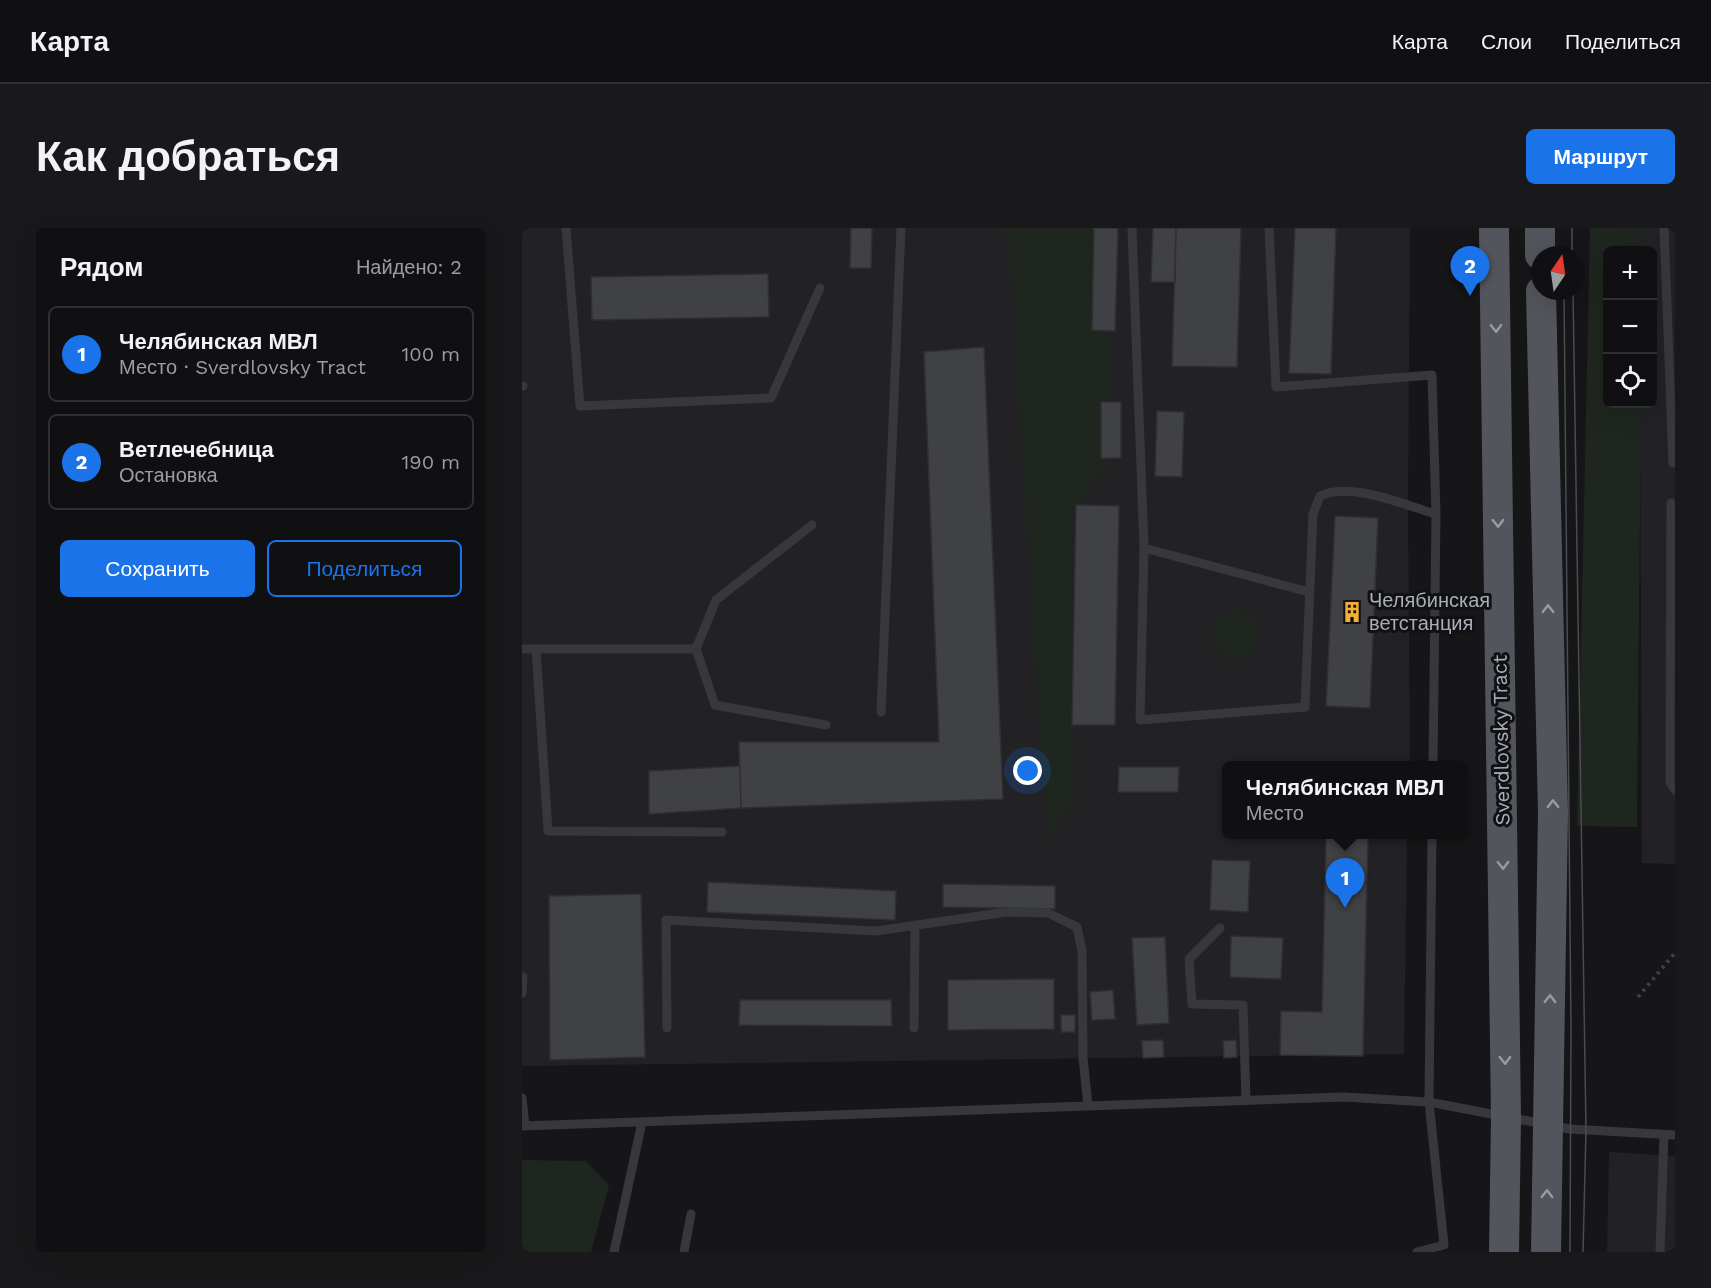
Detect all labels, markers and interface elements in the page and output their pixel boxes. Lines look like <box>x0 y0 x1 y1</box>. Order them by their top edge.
text: Карта <box>30 25 109 58</box>
text: Карта <box>1392 29 1448 54</box>
text: Слои <box>1481 29 1532 54</box>
text: Поделиться <box>1565 29 1681 54</box>
button: Маршрут <box>1526 129 1675 184</box>
text: Как добраться <box>36 132 340 181</box>
north arrow <box>1531 246 1585 300</box>
map controls <box>1603 246 1657 408</box>
button: + <box>1603 246 1657 300</box>
pin: 2 <box>1450 247 1490 296</box>
text: Рядом <box>60 252 143 282</box>
text: Найдено: 2 <box>356 255 462 279</box>
button: − <box>1603 300 1657 354</box>
one-way arrow <box>1490 324 1502 333</box>
text: Челябинская МВЛ <box>119 329 318 354</box>
text: 1 <box>77 342 86 366</box>
text: 100 m <box>401 342 460 366</box>
button: locate <box>1603 354 1657 408</box>
text: Место · Sverdlovsky Tract <box>119 355 366 379</box>
text: Ветлечебница <box>119 437 274 462</box>
text: 2 <box>76 450 87 474</box>
text: 190 m <box>402 450 460 474</box>
text: Остановка <box>119 463 218 487</box>
one-way arrow <box>1492 519 1504 528</box>
button: Сохранить <box>60 540 255 597</box>
button: Поделиться <box>267 540 462 597</box>
place label: Челябинская ветстанция <box>1369 588 1490 635</box>
building icon: Челябинская ветстанция <box>1340 600 1364 624</box>
one-way arrow <box>1542 604 1555 613</box>
street label: Sverdlovsky Tract <box>1488 654 1514 826</box>
your location <box>1013 756 1042 785</box>
popup <box>1222 761 1468 839</box>
text: Челябинская МВЛ <box>1246 775 1444 800</box>
one-way arrow <box>1547 799 1559 808</box>
text: Место <box>1246 801 1304 825</box>
pin: 1 <box>1326 858 1364 908</box>
one-way arrow <box>1496 861 1509 870</box>
one-way arrow <box>1544 994 1556 1003</box>
one-way arrow <box>1499 1056 1511 1065</box>
one-way arrow <box>1541 1189 1553 1198</box>

